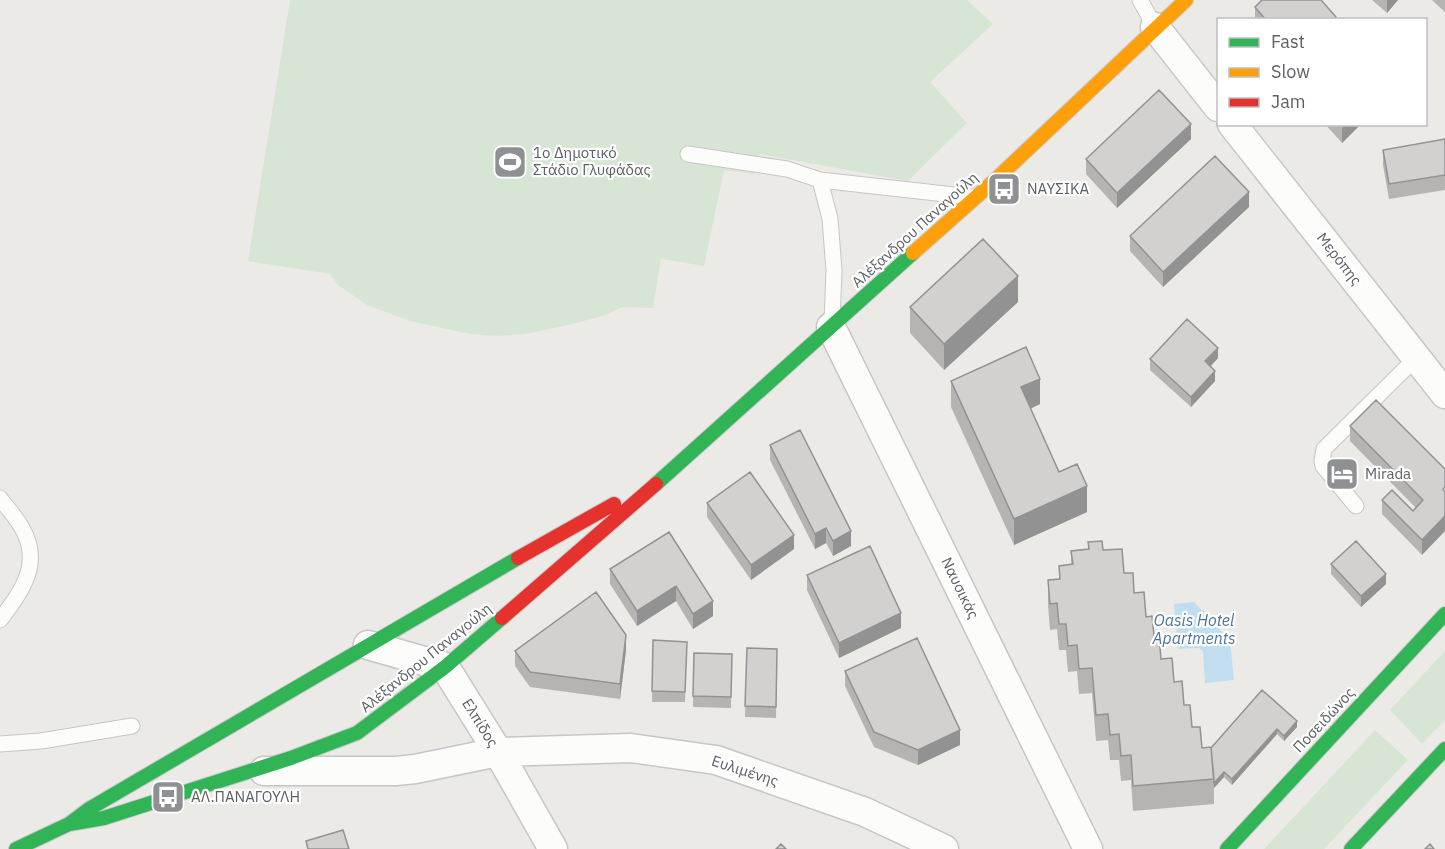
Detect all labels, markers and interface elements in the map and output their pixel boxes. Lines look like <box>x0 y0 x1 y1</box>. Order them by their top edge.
legend <box>1217 18 1427 126</box>
text: Fast <box>1271 30 1305 53</box>
text: Slow <box>1271 60 1310 83</box>
text: Jam <box>1271 90 1306 113</box>
place label: 1ο Δημοτικό Στάδιο Γλυφάδας <box>533 143 651 179</box>
sports icon: 1ο Δημοτικό Στάδιο Γλυφάδας <box>492 144 528 180</box>
street label: Αλέξανδρου Παναγούλη <box>848 168 982 291</box>
bus stop icon: ΝΑΥΣΙΚΑ <box>986 171 1022 207</box>
place label: ΝΑΥΣΙΚΑ <box>1027 179 1089 198</box>
street label: Μερόπης <box>1313 228 1366 289</box>
hotel icon: Mirada <box>1324 456 1360 492</box>
place label: Mirada <box>1365 464 1411 483</box>
street label: Ναυσικάς <box>937 554 984 622</box>
street label: Αλέξανδρου Παναγούλη <box>356 599 495 716</box>
water label: Oasis Hotel Apartments <box>1152 610 1235 648</box>
street label: Ποσειδώνος <box>1289 683 1359 756</box>
street label: Ελπίδος <box>458 695 503 751</box>
street label: Ευλιμένης <box>709 751 781 790</box>
bus stop icon: ΑΛ.ΠΑΝΑΓΟΥΛΗ <box>150 779 186 815</box>
place label: ΑΛ.ΠΑΝΑΓΟΥΛΗ <box>191 787 300 806</box>

